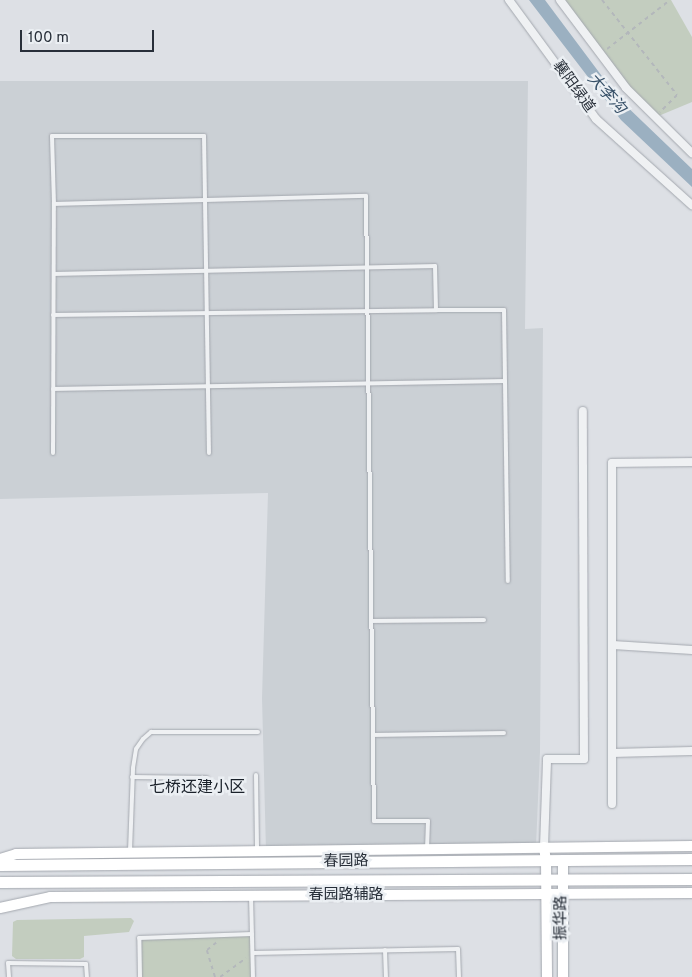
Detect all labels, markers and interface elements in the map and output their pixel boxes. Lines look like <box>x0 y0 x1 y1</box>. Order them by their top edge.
scale bar <box>22 20 156 52</box>
text: 100 m <box>28 29 69 48</box>
street label: 襄阳绿道 <box>548 57 598 117</box>
water label: 大李沟 <box>583 70 629 118</box>
district label: 七桥还建小区 <box>149 778 245 798</box>
street label: 春园路 <box>323 853 369 871</box>
street label: 春园路辅路 <box>309 887 383 905</box>
street label: 振华路 <box>553 896 571 940</box>

